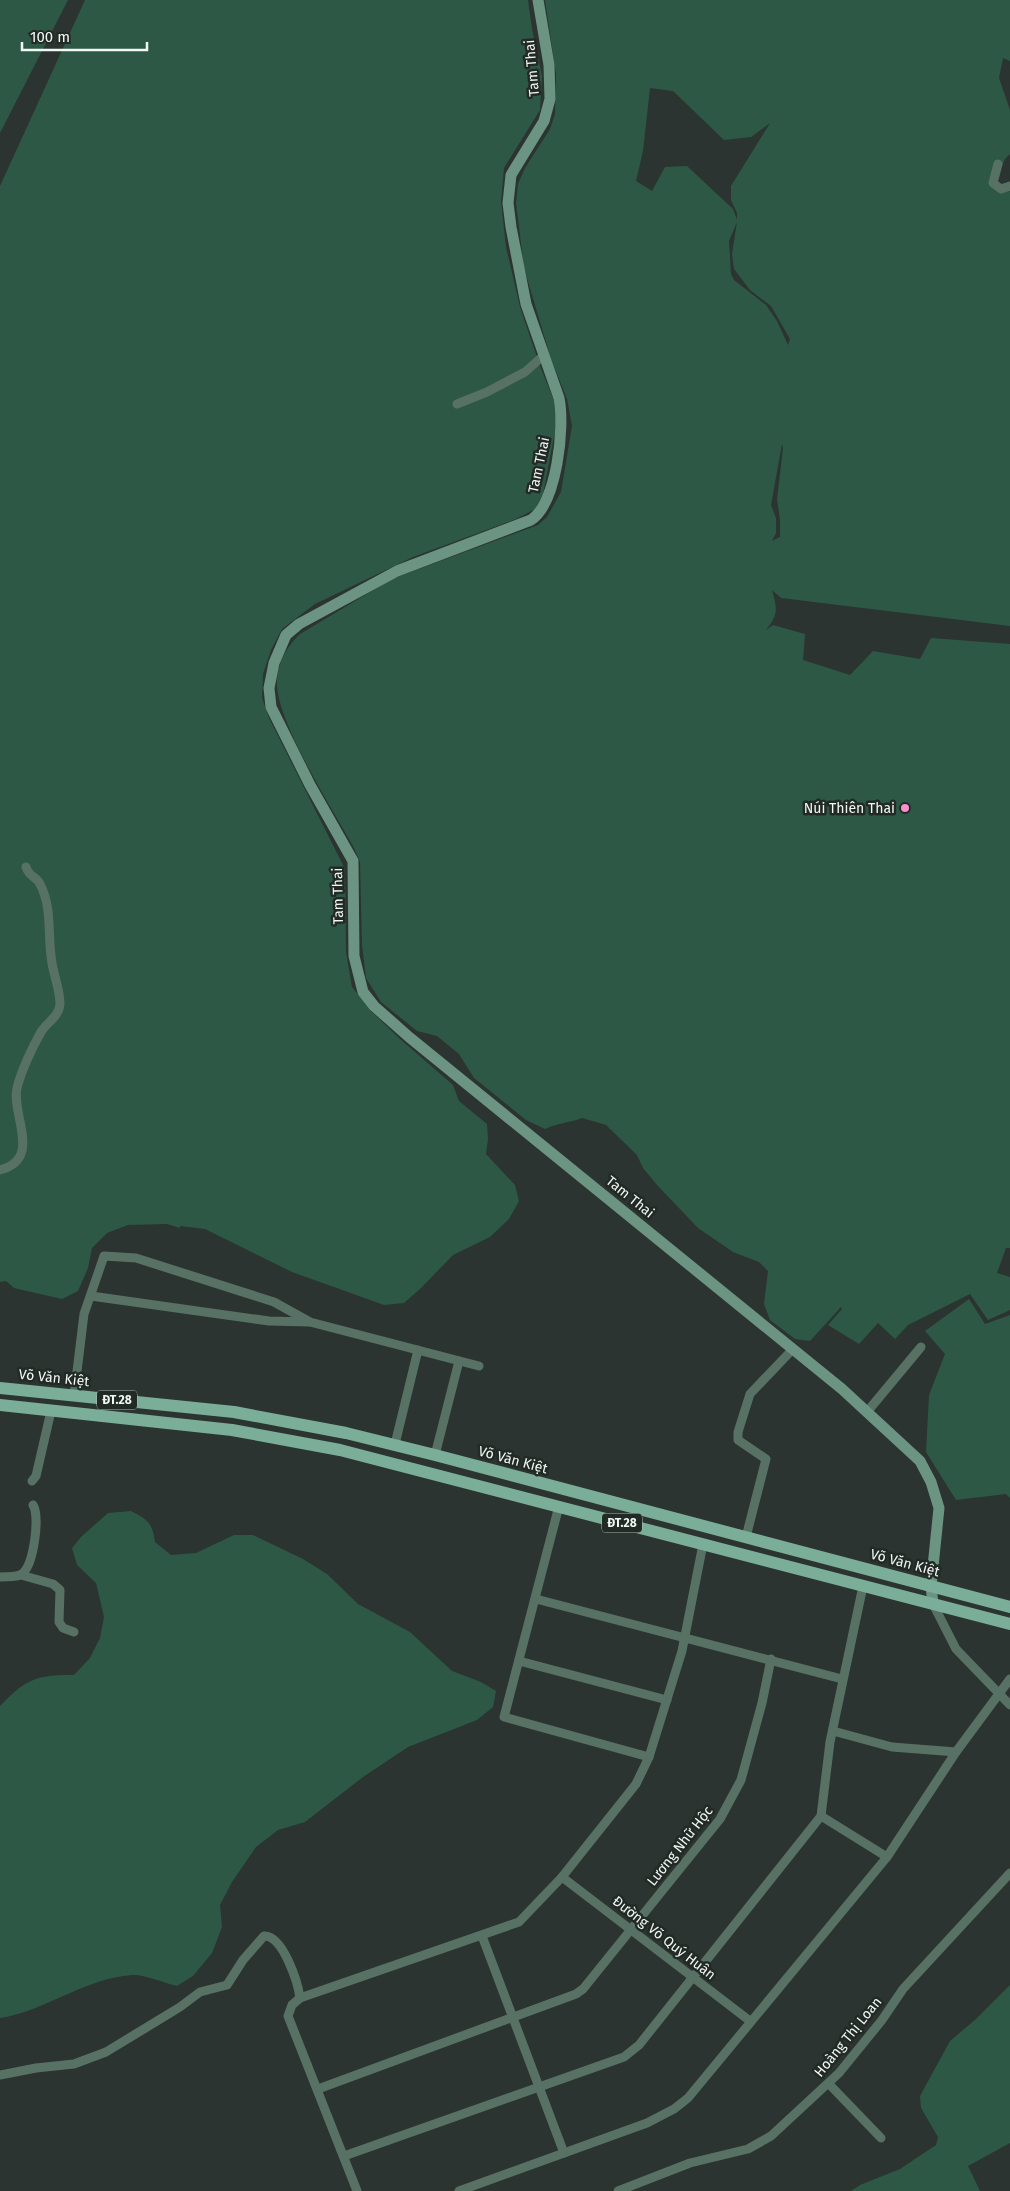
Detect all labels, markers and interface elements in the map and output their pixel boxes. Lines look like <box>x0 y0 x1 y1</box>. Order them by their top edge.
scale bar <box>22 20 148 52</box>
text: 100 m <box>30 28 70 46</box>
street label: Tam Thai <box>521 39 543 97</box>
street label: Tam Thai <box>525 435 553 495</box>
place label: Núi Thiên Thai <box>804 800 895 817</box>
marker: Núi Thiên Thai <box>899 802 911 814</box>
street label: Tam Thai <box>329 867 347 925</box>
street label: Tam Thai <box>603 1172 657 1222</box>
street label: Võ Văn Kiệt <box>18 1366 91 1390</box>
road number: ĐT.28 <box>97 1390 137 1410</box>
street label: Võ Văn Kiệt <box>477 1443 550 1478</box>
road number: ĐT.28 <box>602 1514 642 1532</box>
street label: Võ Văn Kiệt <box>869 1546 942 1581</box>
street label: Lương Nhữ Hộc <box>644 1802 717 1889</box>
street label: Đường Võ Quý Huân <box>609 1892 719 1984</box>
street label: Hoàng Thị Loan <box>811 1994 885 2080</box>

